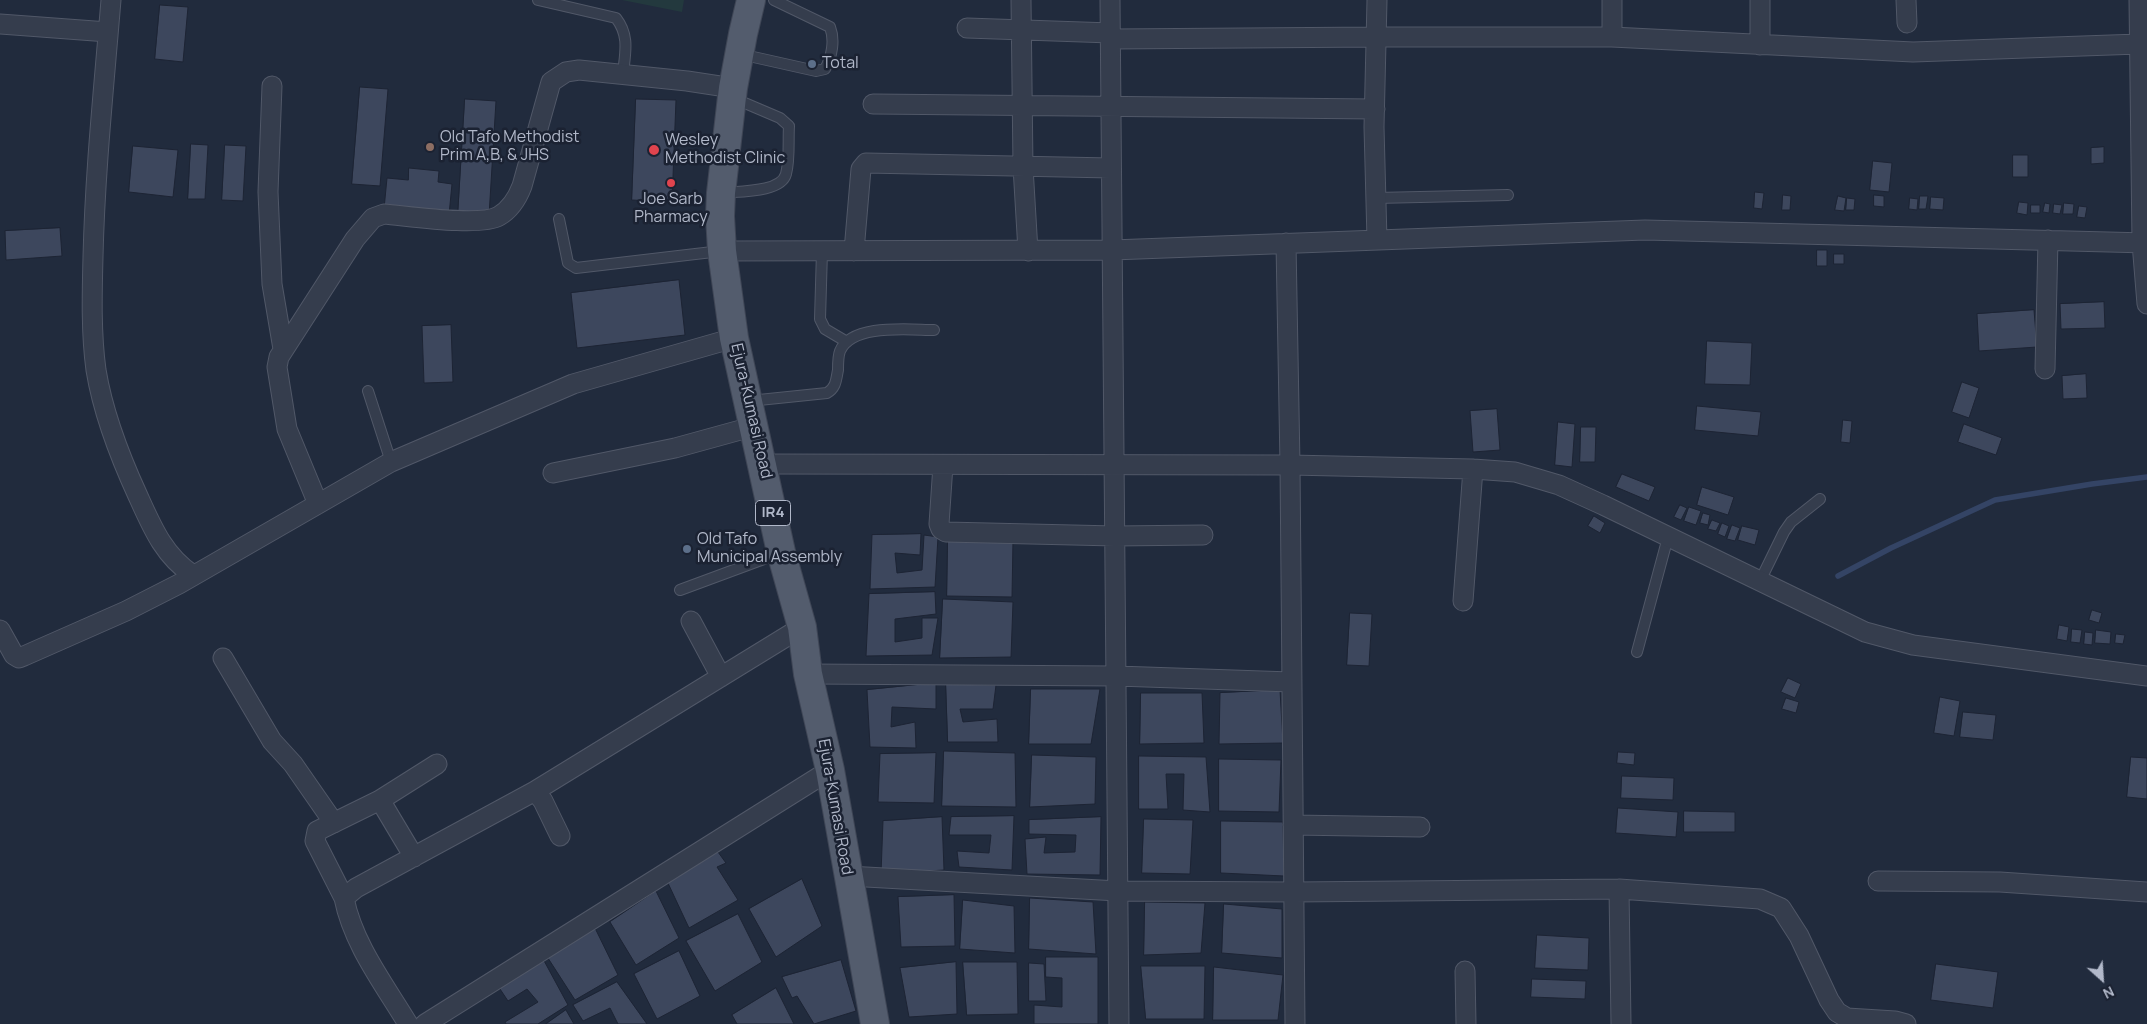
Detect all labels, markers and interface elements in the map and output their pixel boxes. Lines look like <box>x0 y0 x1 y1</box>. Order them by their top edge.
place label: Total <box>822 54 859 74</box>
marker: Total <box>806 58 818 70</box>
place label: Old Tafo Methodist Prim A,B, & JHS <box>440 128 580 166</box>
place label: Wesley Methodist Clinic <box>665 131 785 169</box>
marker: Old Tafo Methodist Prim A,B, & JHS <box>424 141 436 153</box>
marker: Wesley Methodist Clinic <box>647 143 661 157</box>
marker: Joe Sarb Pharmacy <box>665 177 677 189</box>
place label: Joe Sarb Pharmacy <box>634 190 708 228</box>
street label: Ejura-Kumasi Road <box>726 342 776 480</box>
road number: IR4 <box>756 500 790 526</box>
place label: Old Tafo Municipal Assembly <box>697 530 842 568</box>
marker: Old Tafo Municipal Assembly <box>681 543 693 555</box>
street label: Ejura-Kumasi Road <box>814 737 856 877</box>
north arrow <box>2077 954 2127 1004</box>
text: N <box>2100 982 2117 1004</box>

